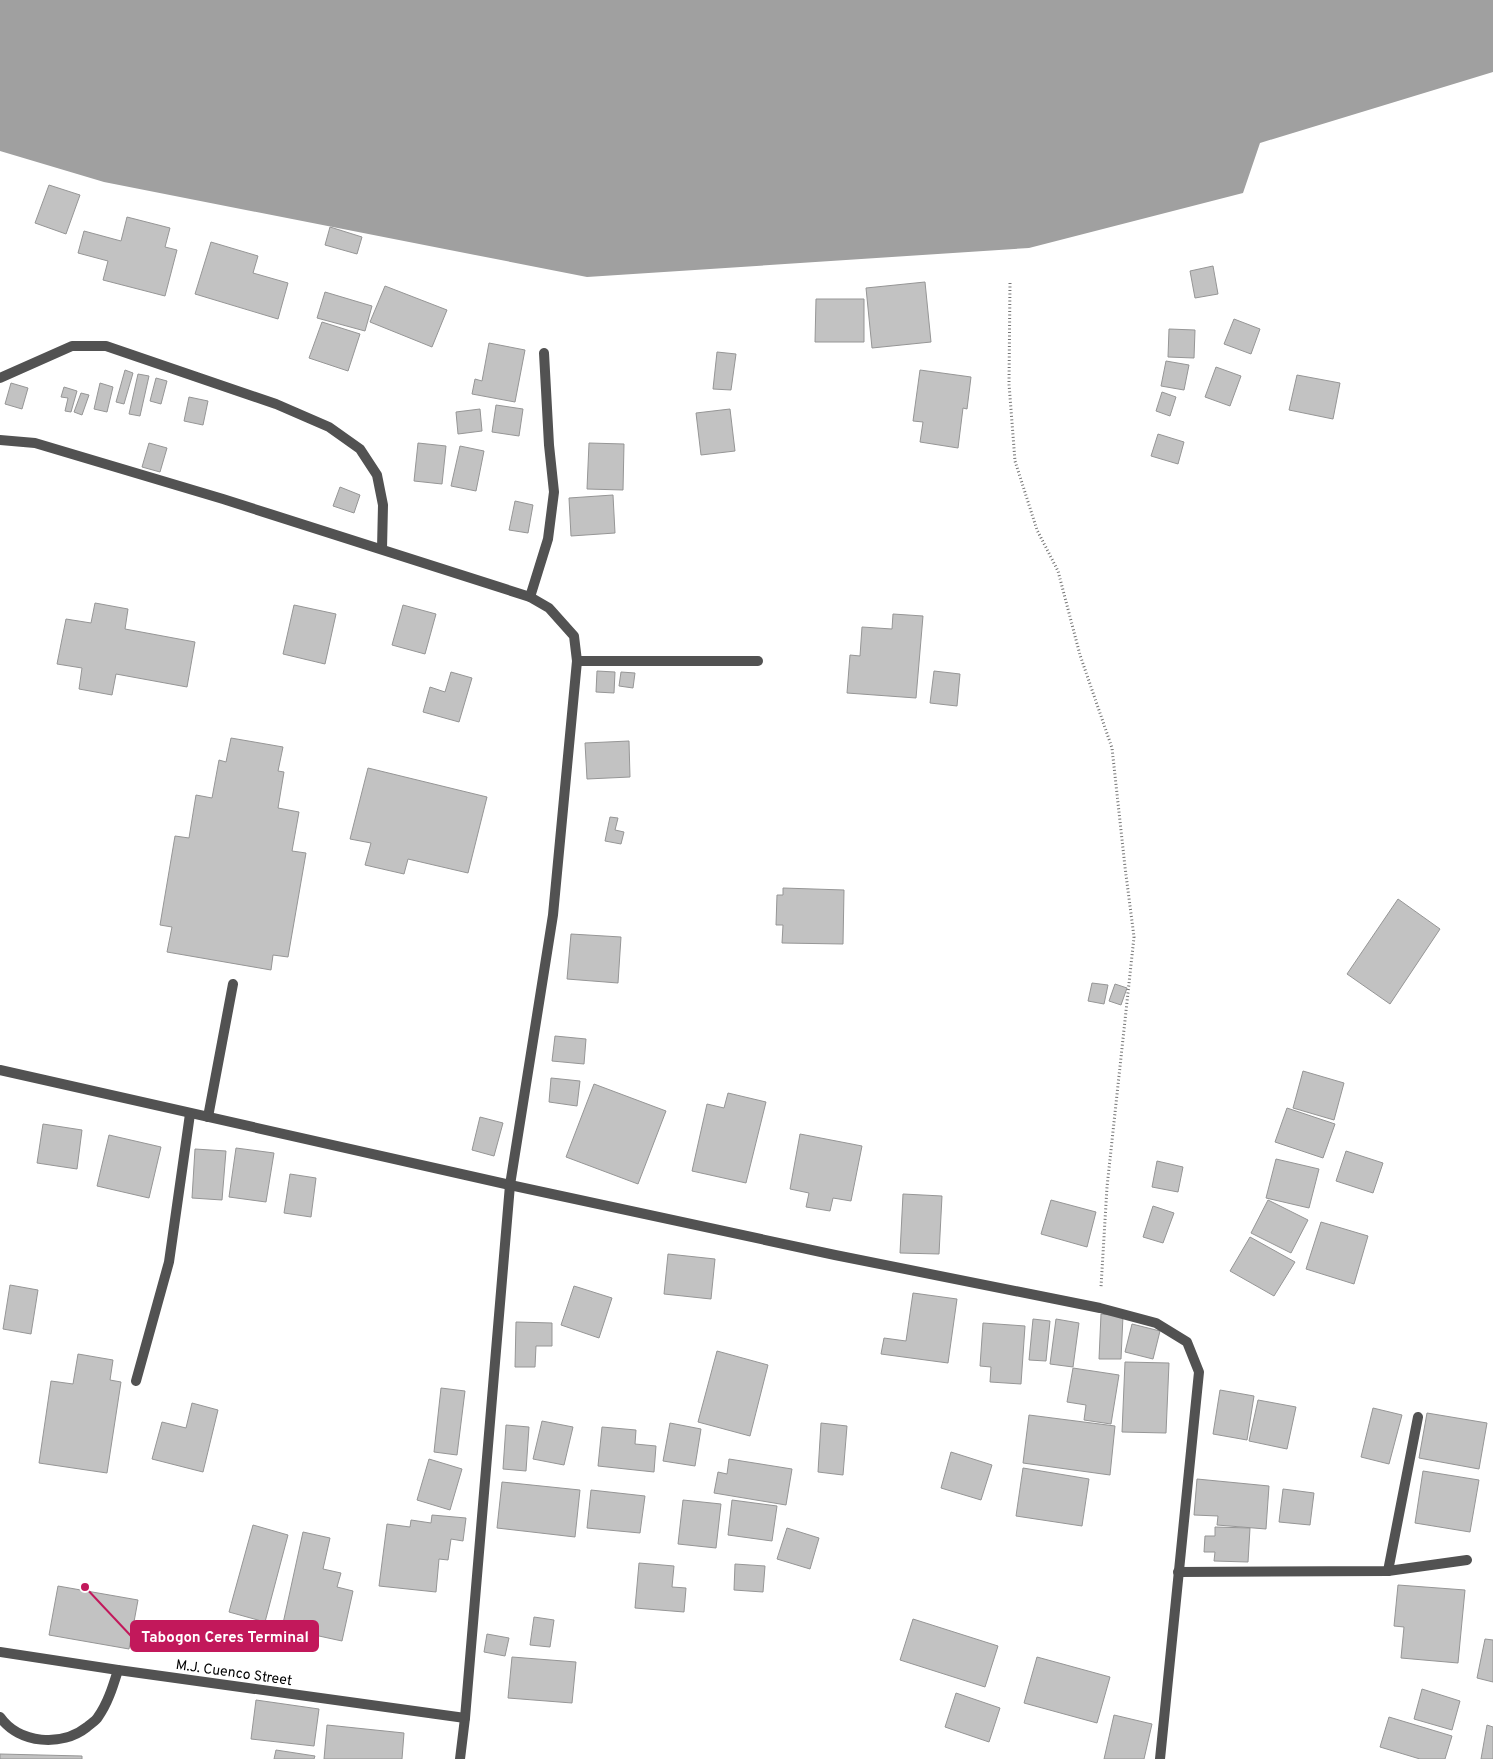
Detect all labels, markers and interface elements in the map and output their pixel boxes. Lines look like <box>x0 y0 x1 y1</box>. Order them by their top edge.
callout: Tabogon Ceres Terminal <box>131 1621 318 1651</box>
text: Tabogon Ceres Terminal <box>141 1629 309 1648</box>
street label: M.J. Cuenco Street <box>175 1657 293 1690</box>

